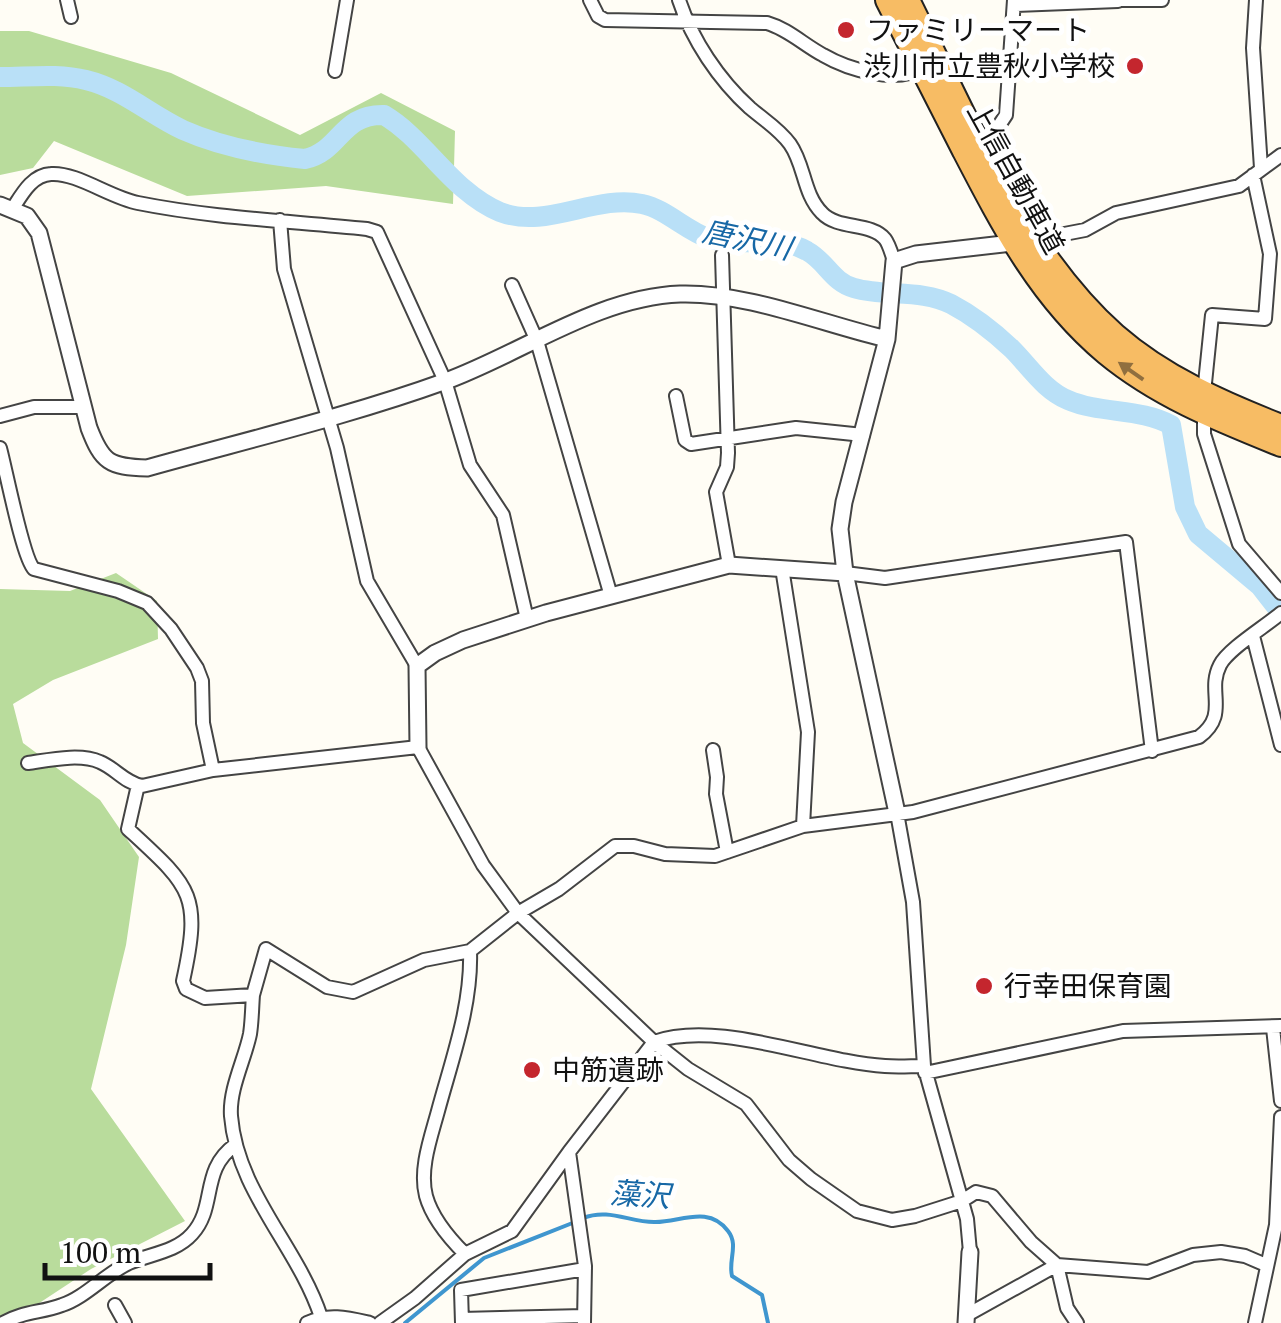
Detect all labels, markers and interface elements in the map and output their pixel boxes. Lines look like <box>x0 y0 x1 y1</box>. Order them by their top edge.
place label: ファミリーマート <box>866 11 1090 48</box>
marker: ファミリーマート <box>835 19 857 41</box>
place label: 渋川市立豊秋小学校 <box>863 47 1115 84</box>
marker: 渋川市立豊秋小学校 <box>1124 55 1146 77</box>
street label: 上信自動車道 <box>960 95 1073 260</box>
water label: 唐沢川 <box>699 210 798 269</box>
one-way arrow <box>1118 362 1145 381</box>
place label: 行幸田保育園 <box>1004 967 1172 1004</box>
marker: 行幸田保育園 <box>973 975 995 997</box>
place label: 中筋遺跡 <box>552 1051 664 1088</box>
marker: 中筋遺跡 <box>521 1059 543 1081</box>
water label: 藻沢 <box>609 1172 675 1216</box>
scale bar <box>45 1218 210 1280</box>
text: 100 m <box>60 1232 141 1272</box>

